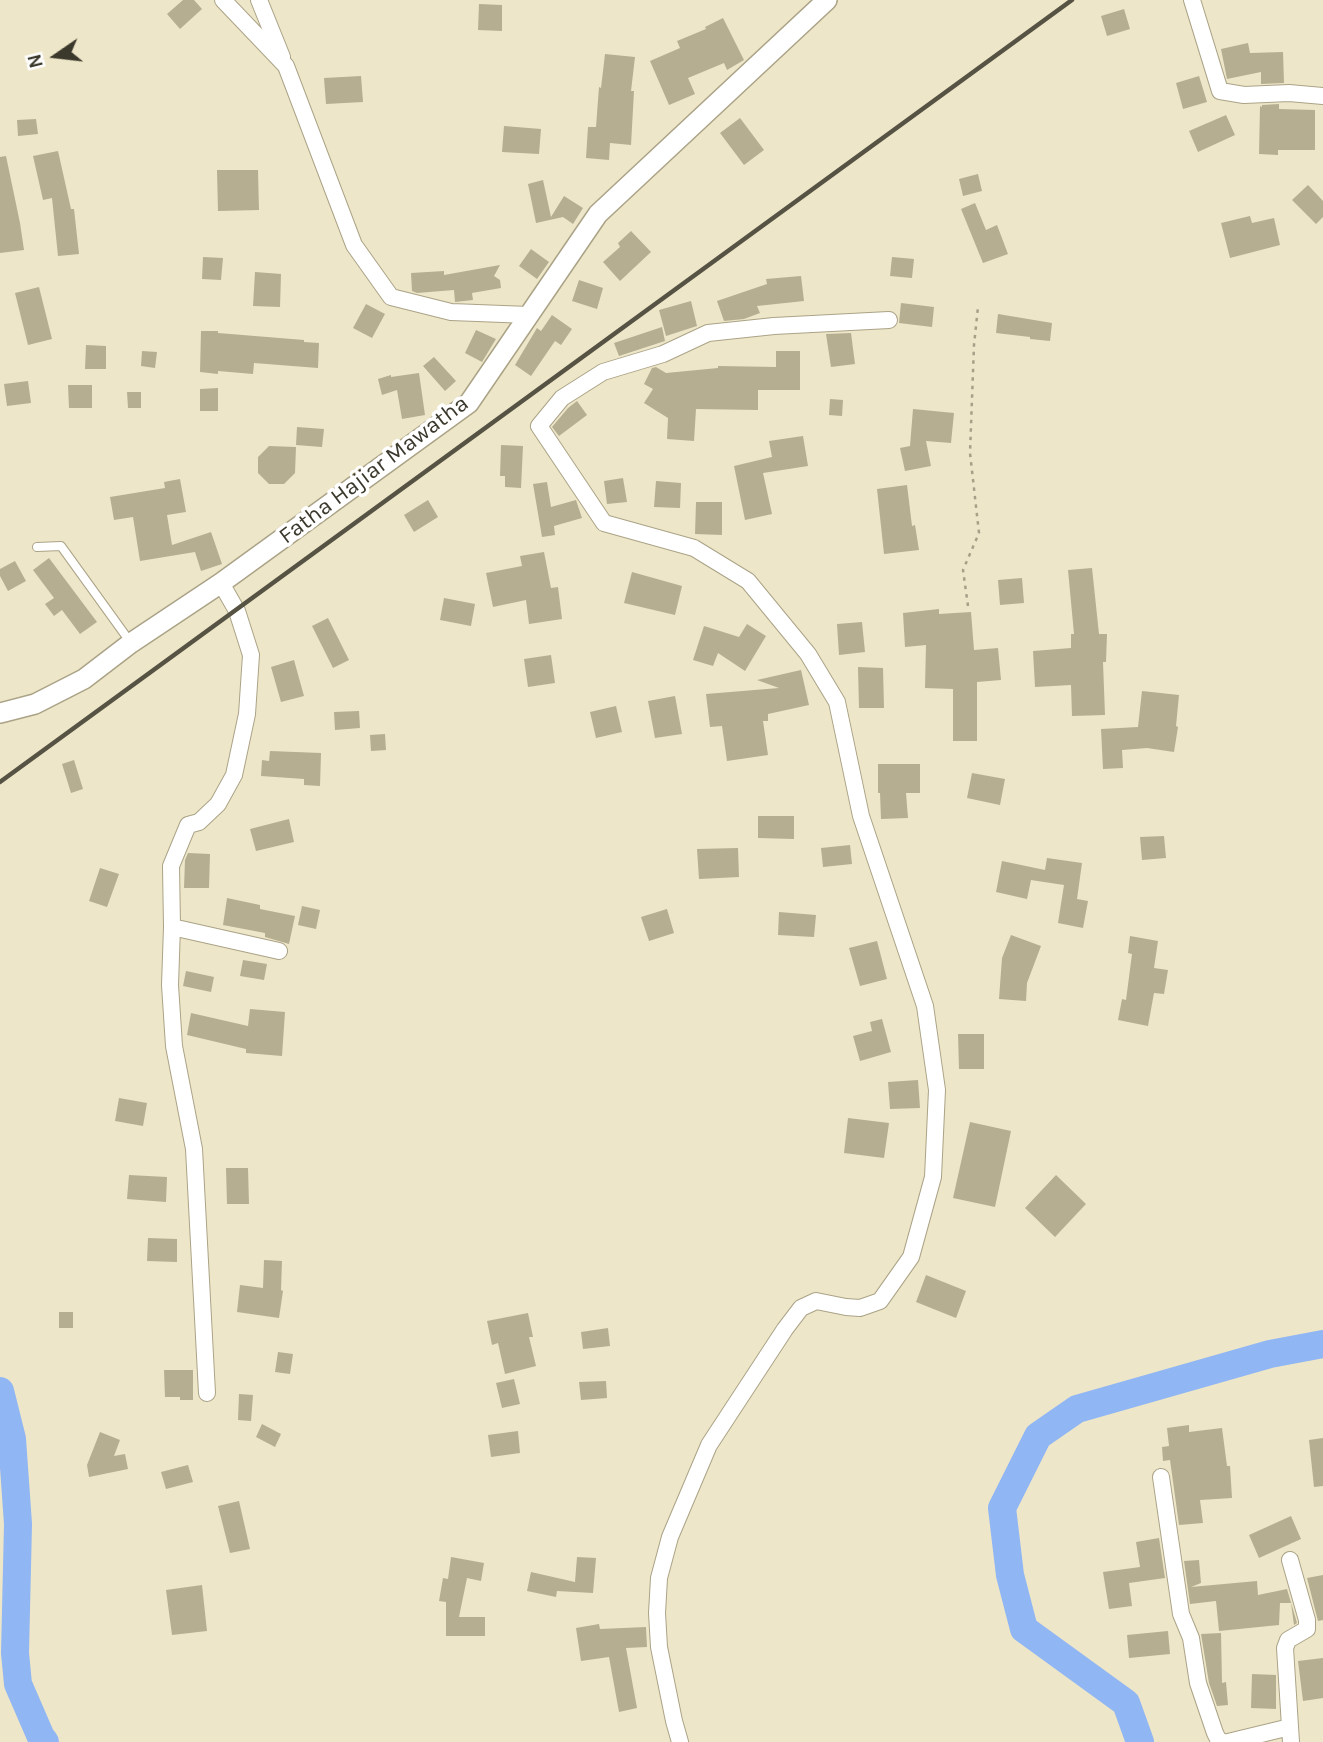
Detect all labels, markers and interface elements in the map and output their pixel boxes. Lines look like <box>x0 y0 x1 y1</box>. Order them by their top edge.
north arrow <box>21 21 91 91</box>
text: N <box>23 52 48 70</box>
street label: Fatha Hajiar Mawatha <box>274 390 474 550</box>

